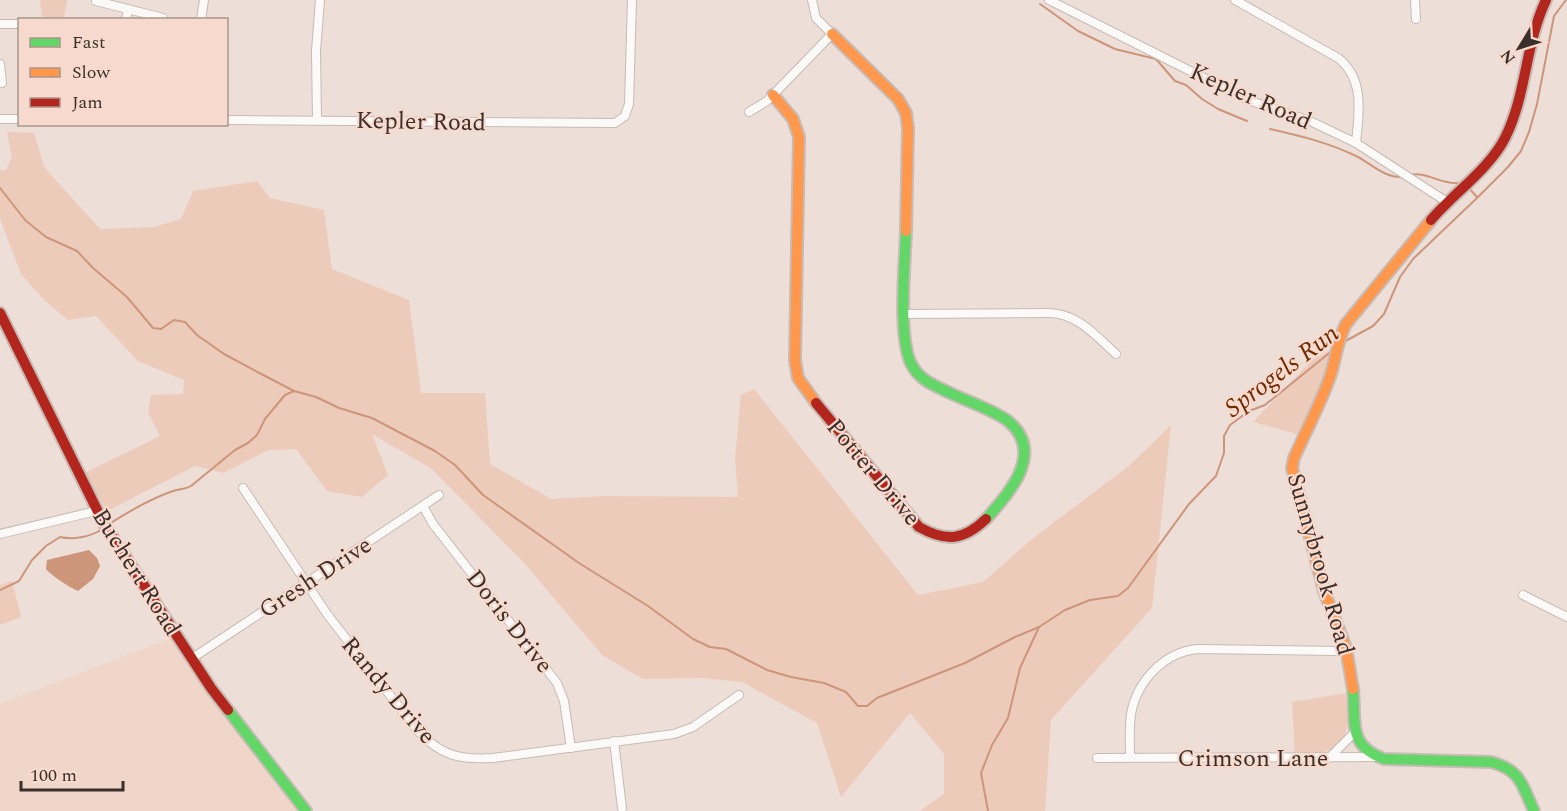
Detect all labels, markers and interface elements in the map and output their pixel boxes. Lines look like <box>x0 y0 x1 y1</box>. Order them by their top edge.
legend <box>18 18 228 126</box>
north arrow <box>1489 18 1549 78</box>
text: Fast <box>72 29 105 56</box>
text: N <box>1494 44 1521 69</box>
street label: Kepler Road <box>1184 54 1317 140</box>
text: Slow <box>72 59 111 86</box>
text: Jam <box>72 89 103 116</box>
street label: Kepler Road <box>356 103 486 141</box>
water label: Sprogels Run <box>1216 314 1348 427</box>
street label: Potter Drive <box>817 411 929 534</box>
street label: Sunnybrook Road <box>1277 469 1363 660</box>
street label: Buchert Road <box>83 502 190 643</box>
street label: Gresh Drive <box>252 528 379 628</box>
street label: Doris Drive <box>457 562 561 681</box>
street label: Randy Drive <box>332 629 444 753</box>
street label: Crimson Lane <box>1178 741 1328 777</box>
scale bar <box>21 754 123 792</box>
text: 100 m <box>30 762 77 789</box>

